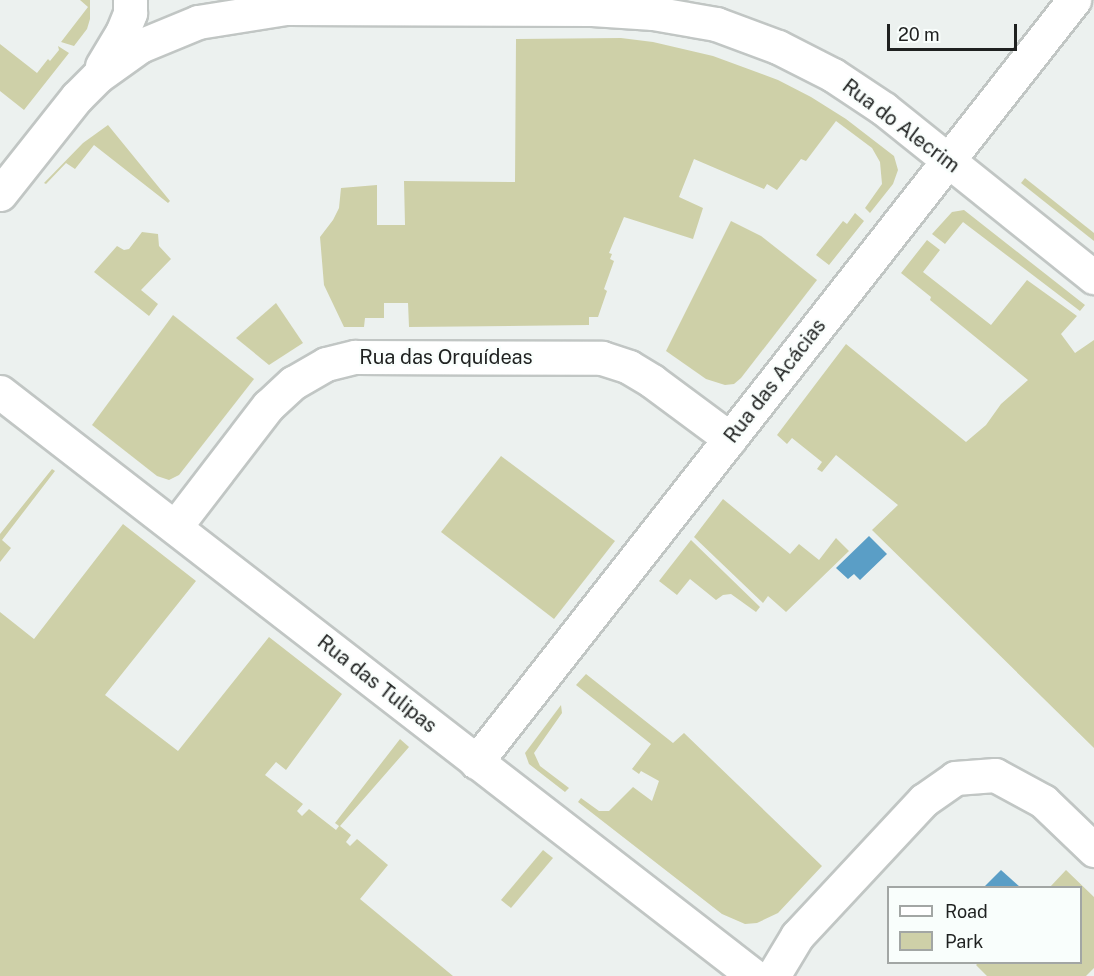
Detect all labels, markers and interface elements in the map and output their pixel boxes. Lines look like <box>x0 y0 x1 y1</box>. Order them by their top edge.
scale bar <box>890 12 1020 50</box>
text: 20 m <box>898 24 940 45</box>
street label: Rua do Alecrim <box>837 74 965 178</box>
street label: Rua das Acácias <box>719 314 831 448</box>
street label: Rua das Orquídeas <box>359 345 533 369</box>
street label: Rua das Tulipas <box>312 630 442 738</box>
legend <box>887 886 1082 964</box>
text: Road <box>945 901 988 922</box>
text: Park <box>945 931 983 952</box>

